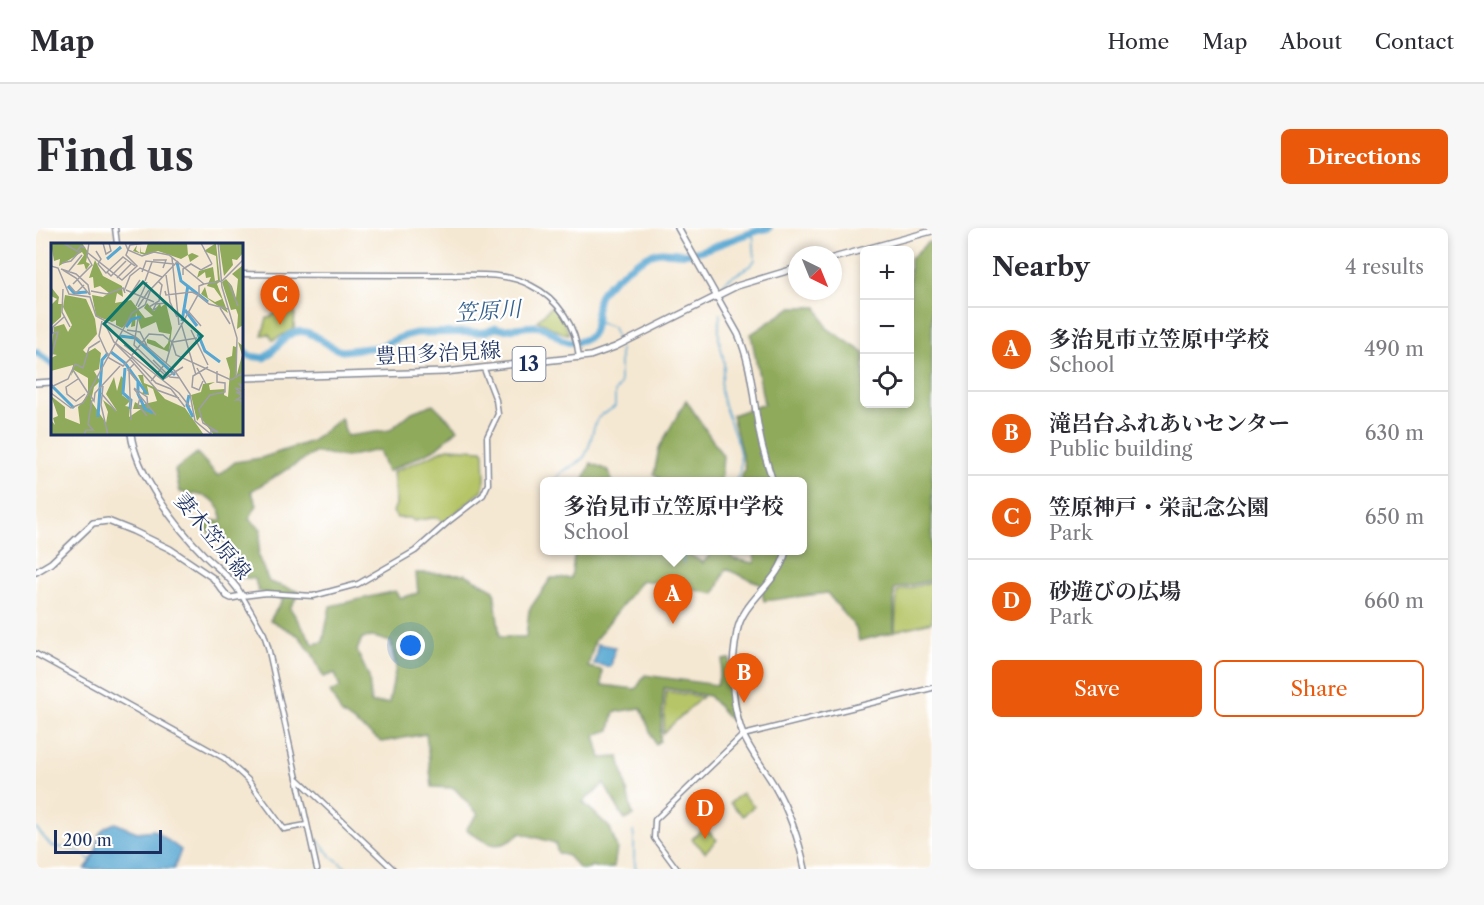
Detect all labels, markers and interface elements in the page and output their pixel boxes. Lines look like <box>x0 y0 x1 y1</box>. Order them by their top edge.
text: Map <box>30 24 94 58</box>
text: Home <box>1108 29 1169 54</box>
text: Map <box>1202 29 1247 54</box>
text: About <box>1280 29 1342 54</box>
text: Contact <box>1375 29 1454 54</box>
button: Directions <box>1281 129 1448 184</box>
text: Find us <box>36 130 194 182</box>
inset map <box>51 243 243 435</box>
north arrow <box>788 246 842 300</box>
map controls <box>860 246 914 408</box>
button: + <box>860 246 914 300</box>
text: Nearby <box>992 251 1090 283</box>
text: 4 results <box>1345 255 1424 279</box>
pin: C <box>260 276 300 325</box>
water label: 笠原川 <box>454 295 524 327</box>
button: − <box>860 300 914 354</box>
text: 多治見市立笠原中学校 <box>1049 326 1269 353</box>
street label: 豊田多治見線 <box>374 337 502 369</box>
text: A <box>1004 337 1019 361</box>
text: 490 m <box>1364 337 1424 361</box>
road number: 13 <box>512 347 546 381</box>
text: School <box>1049 353 1114 377</box>
button: locate <box>860 354 914 408</box>
text: 滝呂台ふれあいセンター <box>1049 410 1290 437</box>
text: B <box>1004 421 1019 445</box>
text: 630 m <box>1365 421 1424 445</box>
text: Public building <box>1049 437 1192 461</box>
popup <box>540 477 807 555</box>
street label: 妻木笠原線 <box>170 488 256 584</box>
text: 多治見市立笠原中学校 <box>563 493 784 520</box>
text: 笠原神戸・栄記念公園 <box>1049 494 1269 521</box>
text: C <box>1003 505 1020 529</box>
text: 650 m <box>1365 505 1424 529</box>
text: School <box>563 520 629 544</box>
text: Park <box>1049 521 1092 545</box>
pin: A <box>654 574 692 624</box>
text: 砂遊びの広場 <box>1049 578 1181 605</box>
text: D <box>1003 589 1020 613</box>
text: 660 m <box>1364 589 1424 613</box>
text: Park <box>1049 605 1092 629</box>
your location <box>396 631 425 660</box>
pin: B <box>724 654 764 703</box>
button: Save <box>992 660 1202 717</box>
button: Share <box>1214 660 1424 717</box>
pin: D <box>686 790 724 839</box>
scale bar <box>54 827 162 854</box>
text: 200 m <box>63 830 112 850</box>

